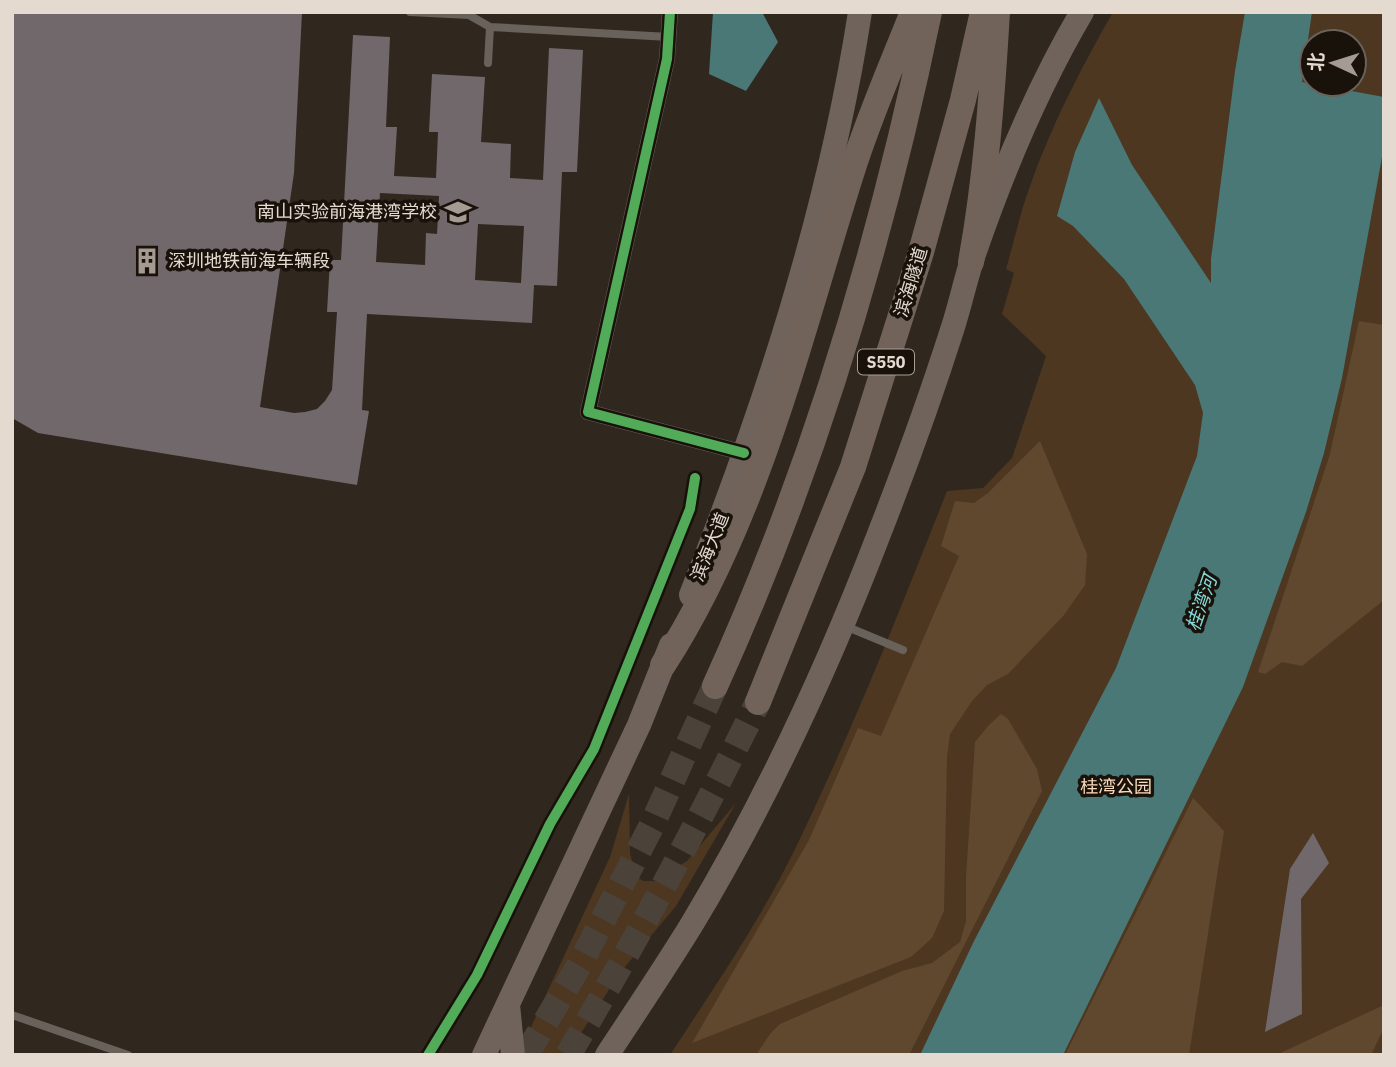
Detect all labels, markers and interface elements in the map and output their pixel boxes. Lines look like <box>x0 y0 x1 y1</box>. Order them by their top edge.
north arrow <box>1298 28 1368 98</box>
text: 北 <box>1303 51 1329 72</box>
school or university icon: 南山实验前海港湾学校 <box>443 197 473 227</box>
place label: 南山实验前海港湾学校 <box>257 200 437 223</box>
street label: 滨海隧道 <box>889 244 932 320</box>
building icon: 深圳地铁前海车辆段 <box>132 246 162 276</box>
place label: 深圳地铁前海车辆段 <box>168 249 330 272</box>
road number: S550 <box>858 350 914 374</box>
street label: 滨海大道 <box>685 509 734 584</box>
water label: 桂湾河 <box>1180 568 1223 634</box>
park label: 桂湾公园 <box>1080 775 1152 798</box>

